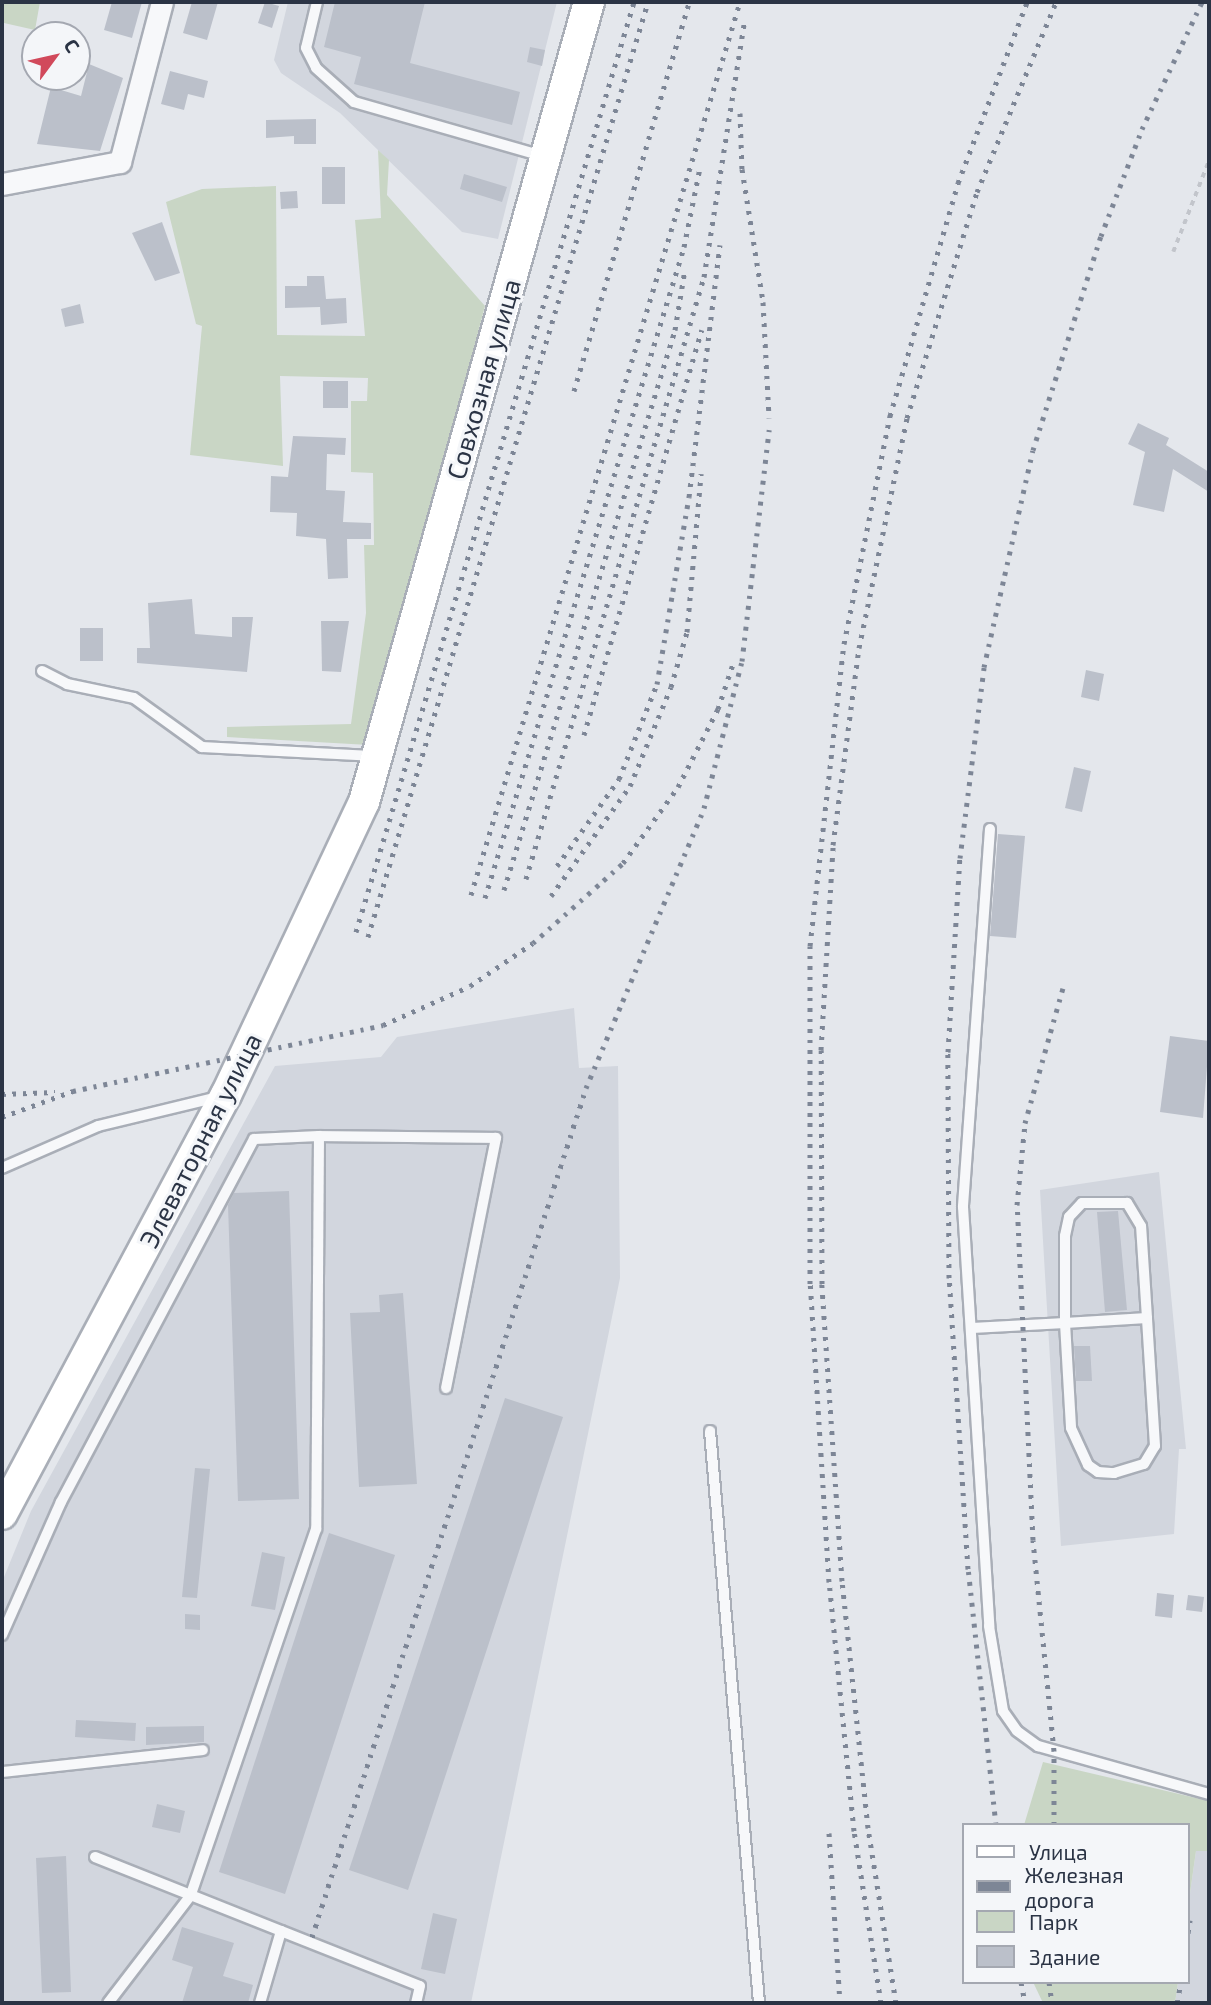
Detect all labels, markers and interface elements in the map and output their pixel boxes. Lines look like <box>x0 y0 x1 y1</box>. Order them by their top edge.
north arrow <box>21 21 91 91</box>
text: С <box>60 34 85 56</box>
street label: Совхозная улица <box>439 275 527 483</box>
street label: Элеваторная улица <box>132 1027 268 1253</box>
legend <box>962 1823 1190 1984</box>
text: Улица <box>1029 1839 1088 1864</box>
text: Железная дорога <box>1025 1862 1124 1912</box>
text: Парк <box>1029 1909 1078 1934</box>
text: Здание <box>1029 1944 1100 1969</box>

